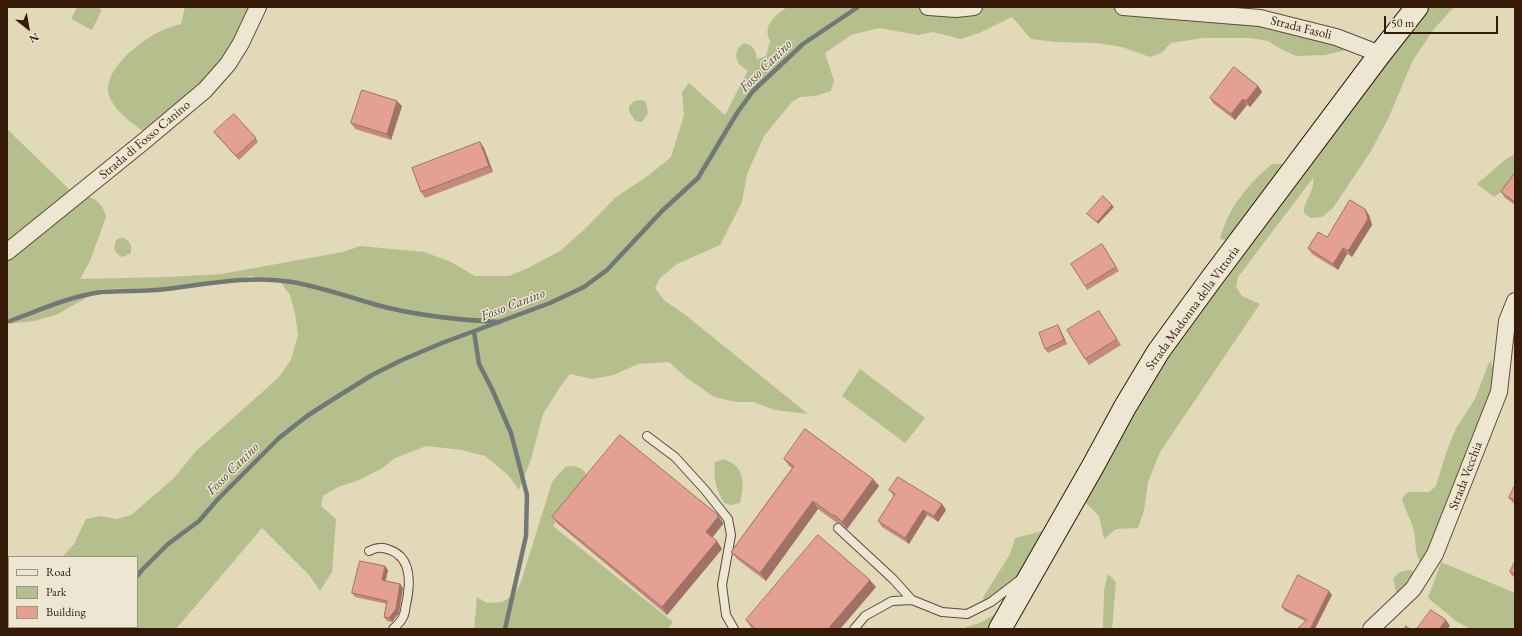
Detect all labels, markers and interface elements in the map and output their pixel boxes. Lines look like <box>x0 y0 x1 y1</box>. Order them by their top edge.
north arrow <box>8 8 48 48</box>
scale bar <box>1386 8 1500 34</box>
street label: Strada Fasoli <box>1269 13 1333 43</box>
text: 50 m <box>1391 15 1414 31</box>
text: N <box>27 30 42 47</box>
water label: Fosso Canino <box>736 36 796 96</box>
street label: Strada di Fosso Canino <box>96 97 194 183</box>
street label: Strada Madonna della Vittoria <box>1143 243 1243 373</box>
water label: Fosso Canino <box>478 285 548 325</box>
water label: Fosso Canino <box>203 439 263 499</box>
street label: Strada Vecchia <box>1446 440 1486 512</box>
legend <box>8 556 138 628</box>
text: Road <box>46 564 71 580</box>
text: Park <box>46 584 66 600</box>
text: Building <box>46 604 86 620</box>

